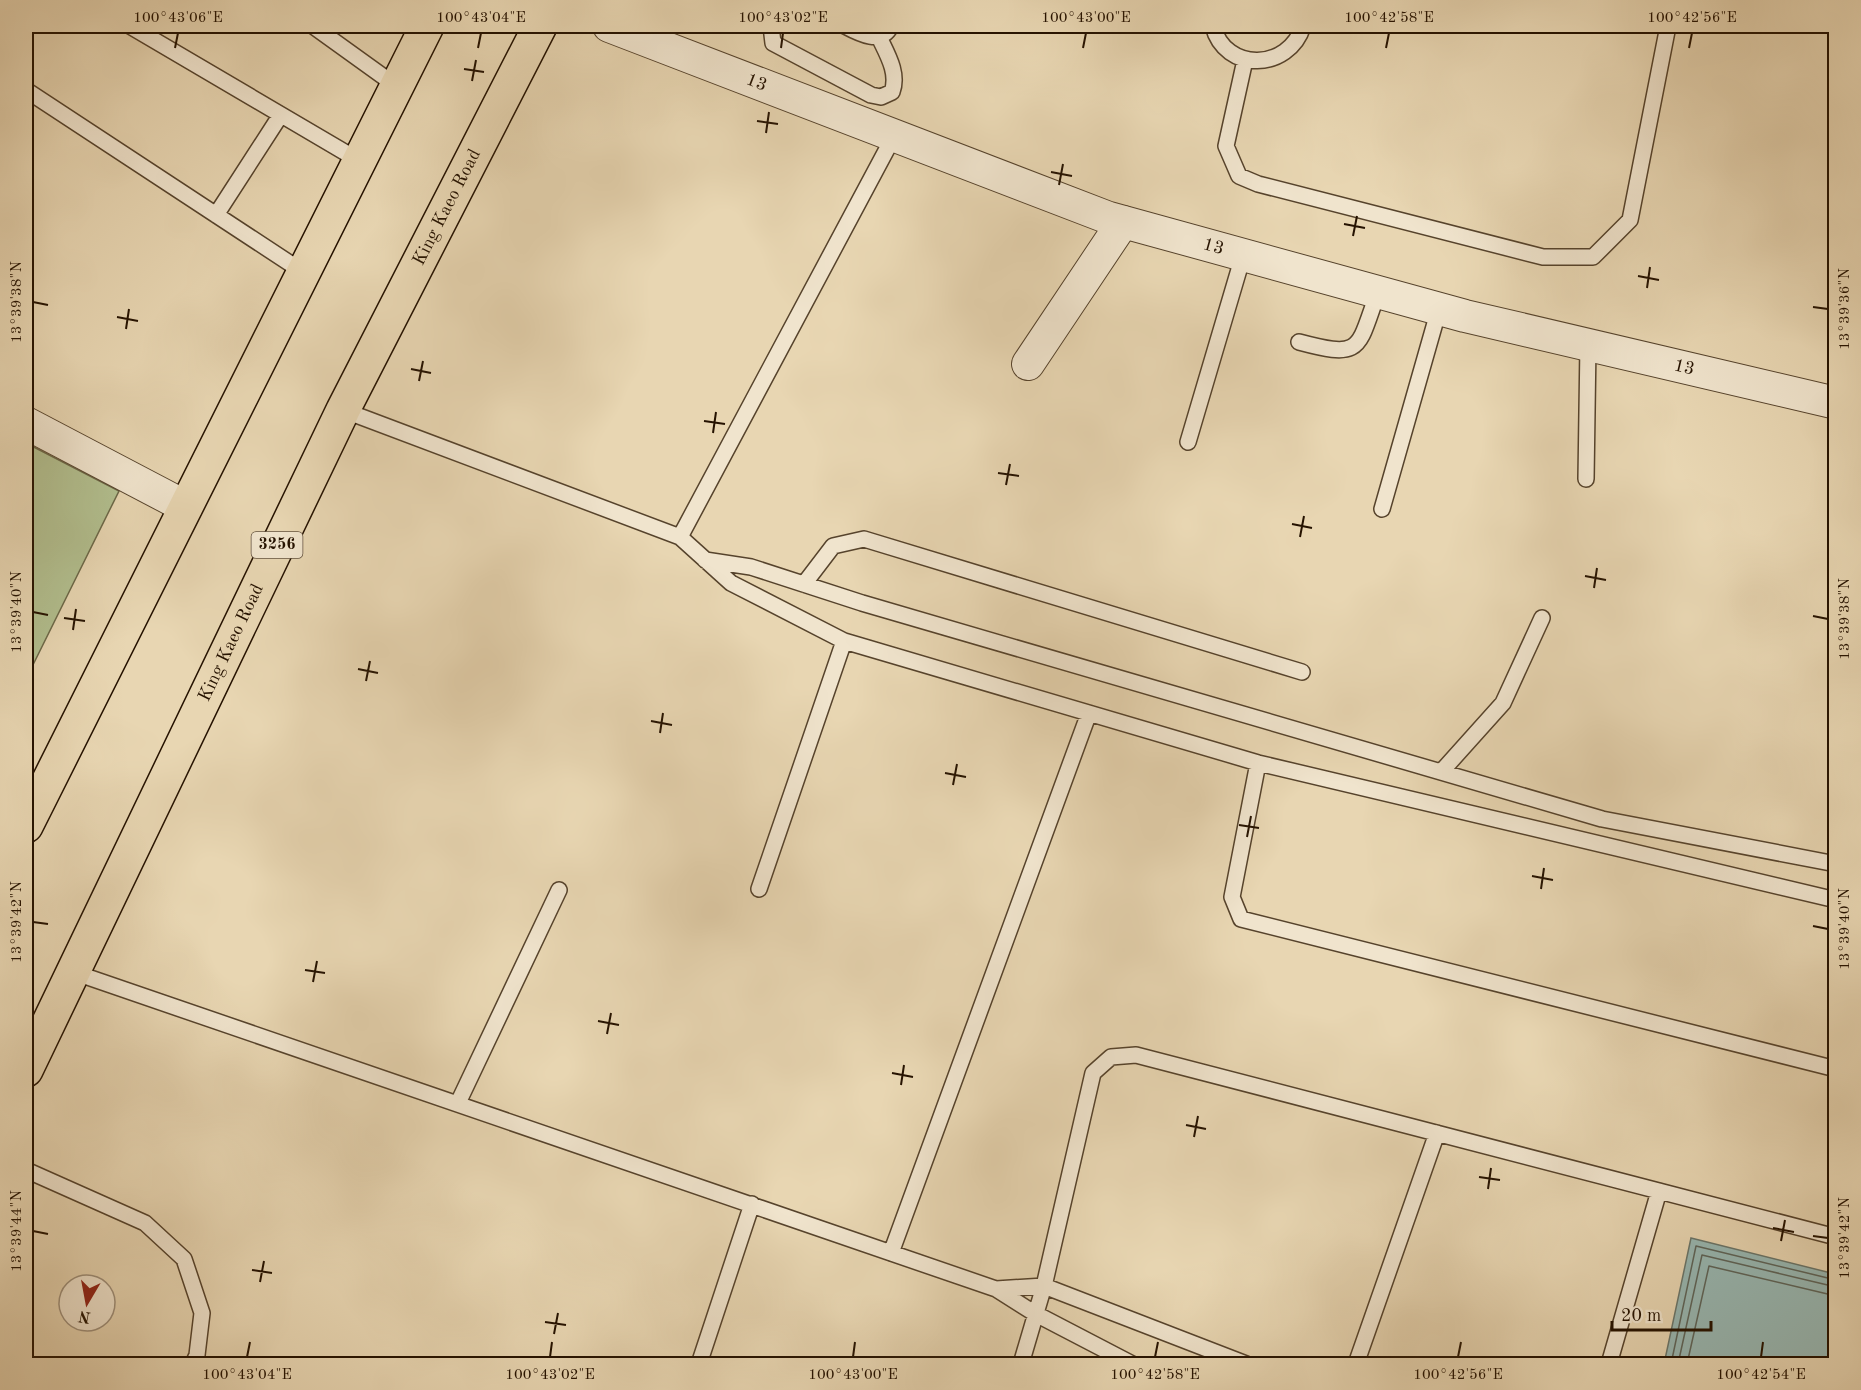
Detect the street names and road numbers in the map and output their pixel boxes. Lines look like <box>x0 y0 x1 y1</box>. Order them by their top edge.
street label: 13 <box>744 70 769 95</box>
street label: King Kaeo Road <box>410 146 484 268</box>
street label: 13 <box>1201 235 1226 258</box>
street label: 13 <box>1672 356 1696 379</box>
road number: 3256 <box>252 532 302 558</box>
street label: King Kaeo Road <box>195 581 267 704</box>

